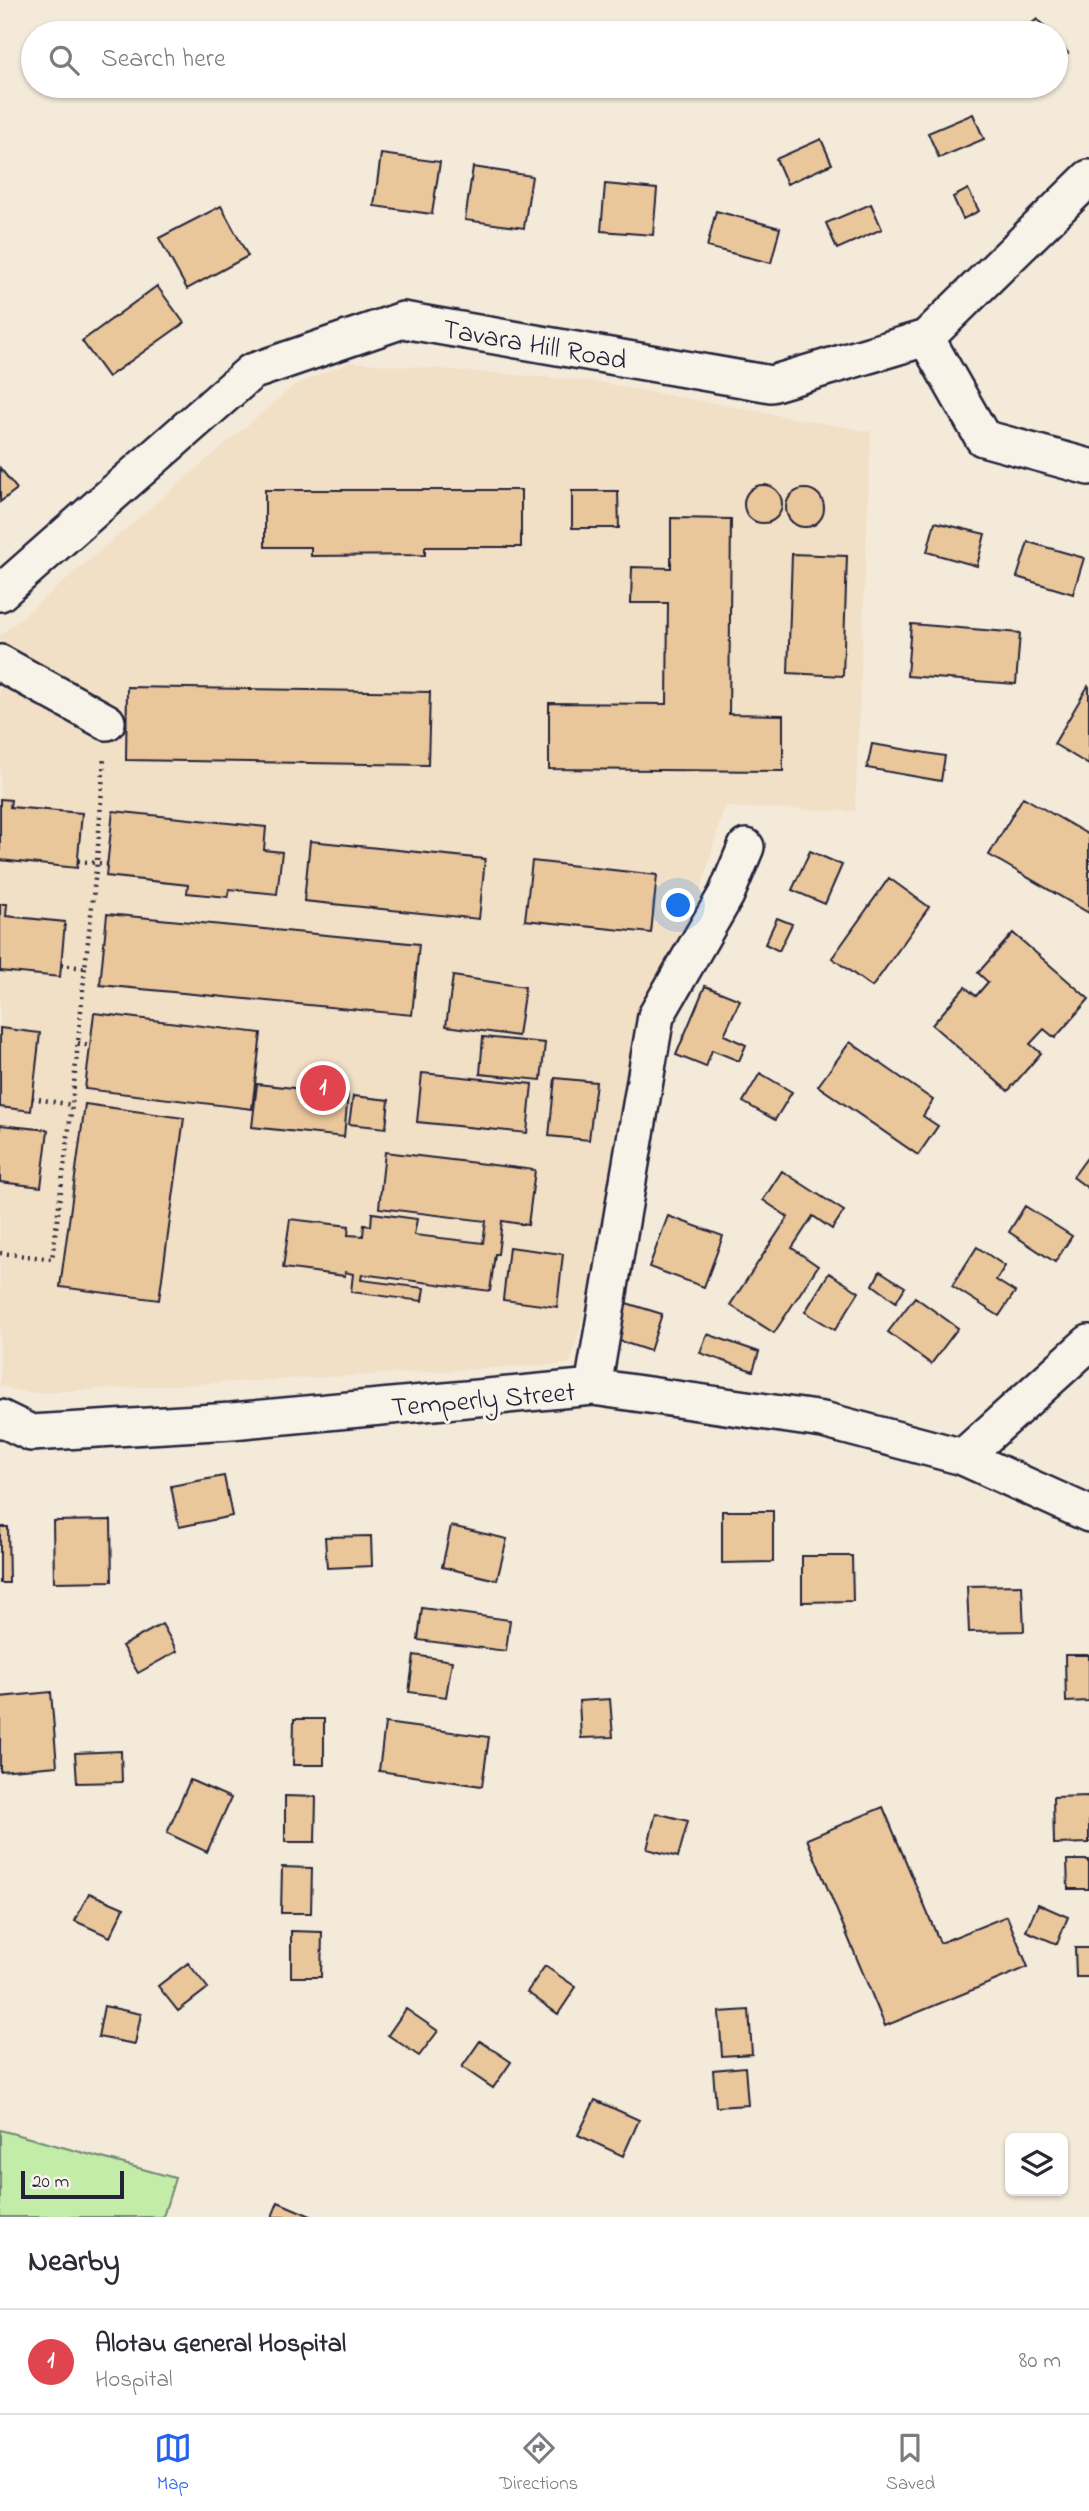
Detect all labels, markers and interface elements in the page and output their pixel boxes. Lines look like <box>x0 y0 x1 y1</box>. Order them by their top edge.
search box <box>21 21 1068 98</box>
icon: search <box>45 41 83 79</box>
text: Search here <box>101 41 226 79</box>
street label: Tavara Hill Road <box>439 310 630 383</box>
your location <box>661 888 695 922</box>
pin: 1 <box>300 1062 346 1114</box>
street label: Temperly Street <box>390 1373 577 1430</box>
map controls <box>1005 2133 1068 2196</box>
button: layers <box>1005 2133 1068 2196</box>
scale bar <box>21 2168 124 2200</box>
text: 20 m <box>32 2169 69 2196</box>
text: Nearby <box>28 2241 120 2285</box>
text: Alotau General Hospital <box>95 2326 346 2364</box>
text: 1 <box>47 2345 55 2378</box>
text: 80 m <box>1019 2345 1061 2378</box>
text: Hospital <box>95 2364 173 2397</box>
tab: Map <box>154 2429 192 2498</box>
tab: Directions <box>499 2429 578 2498</box>
tab: Saved <box>886 2429 935 2498</box>

